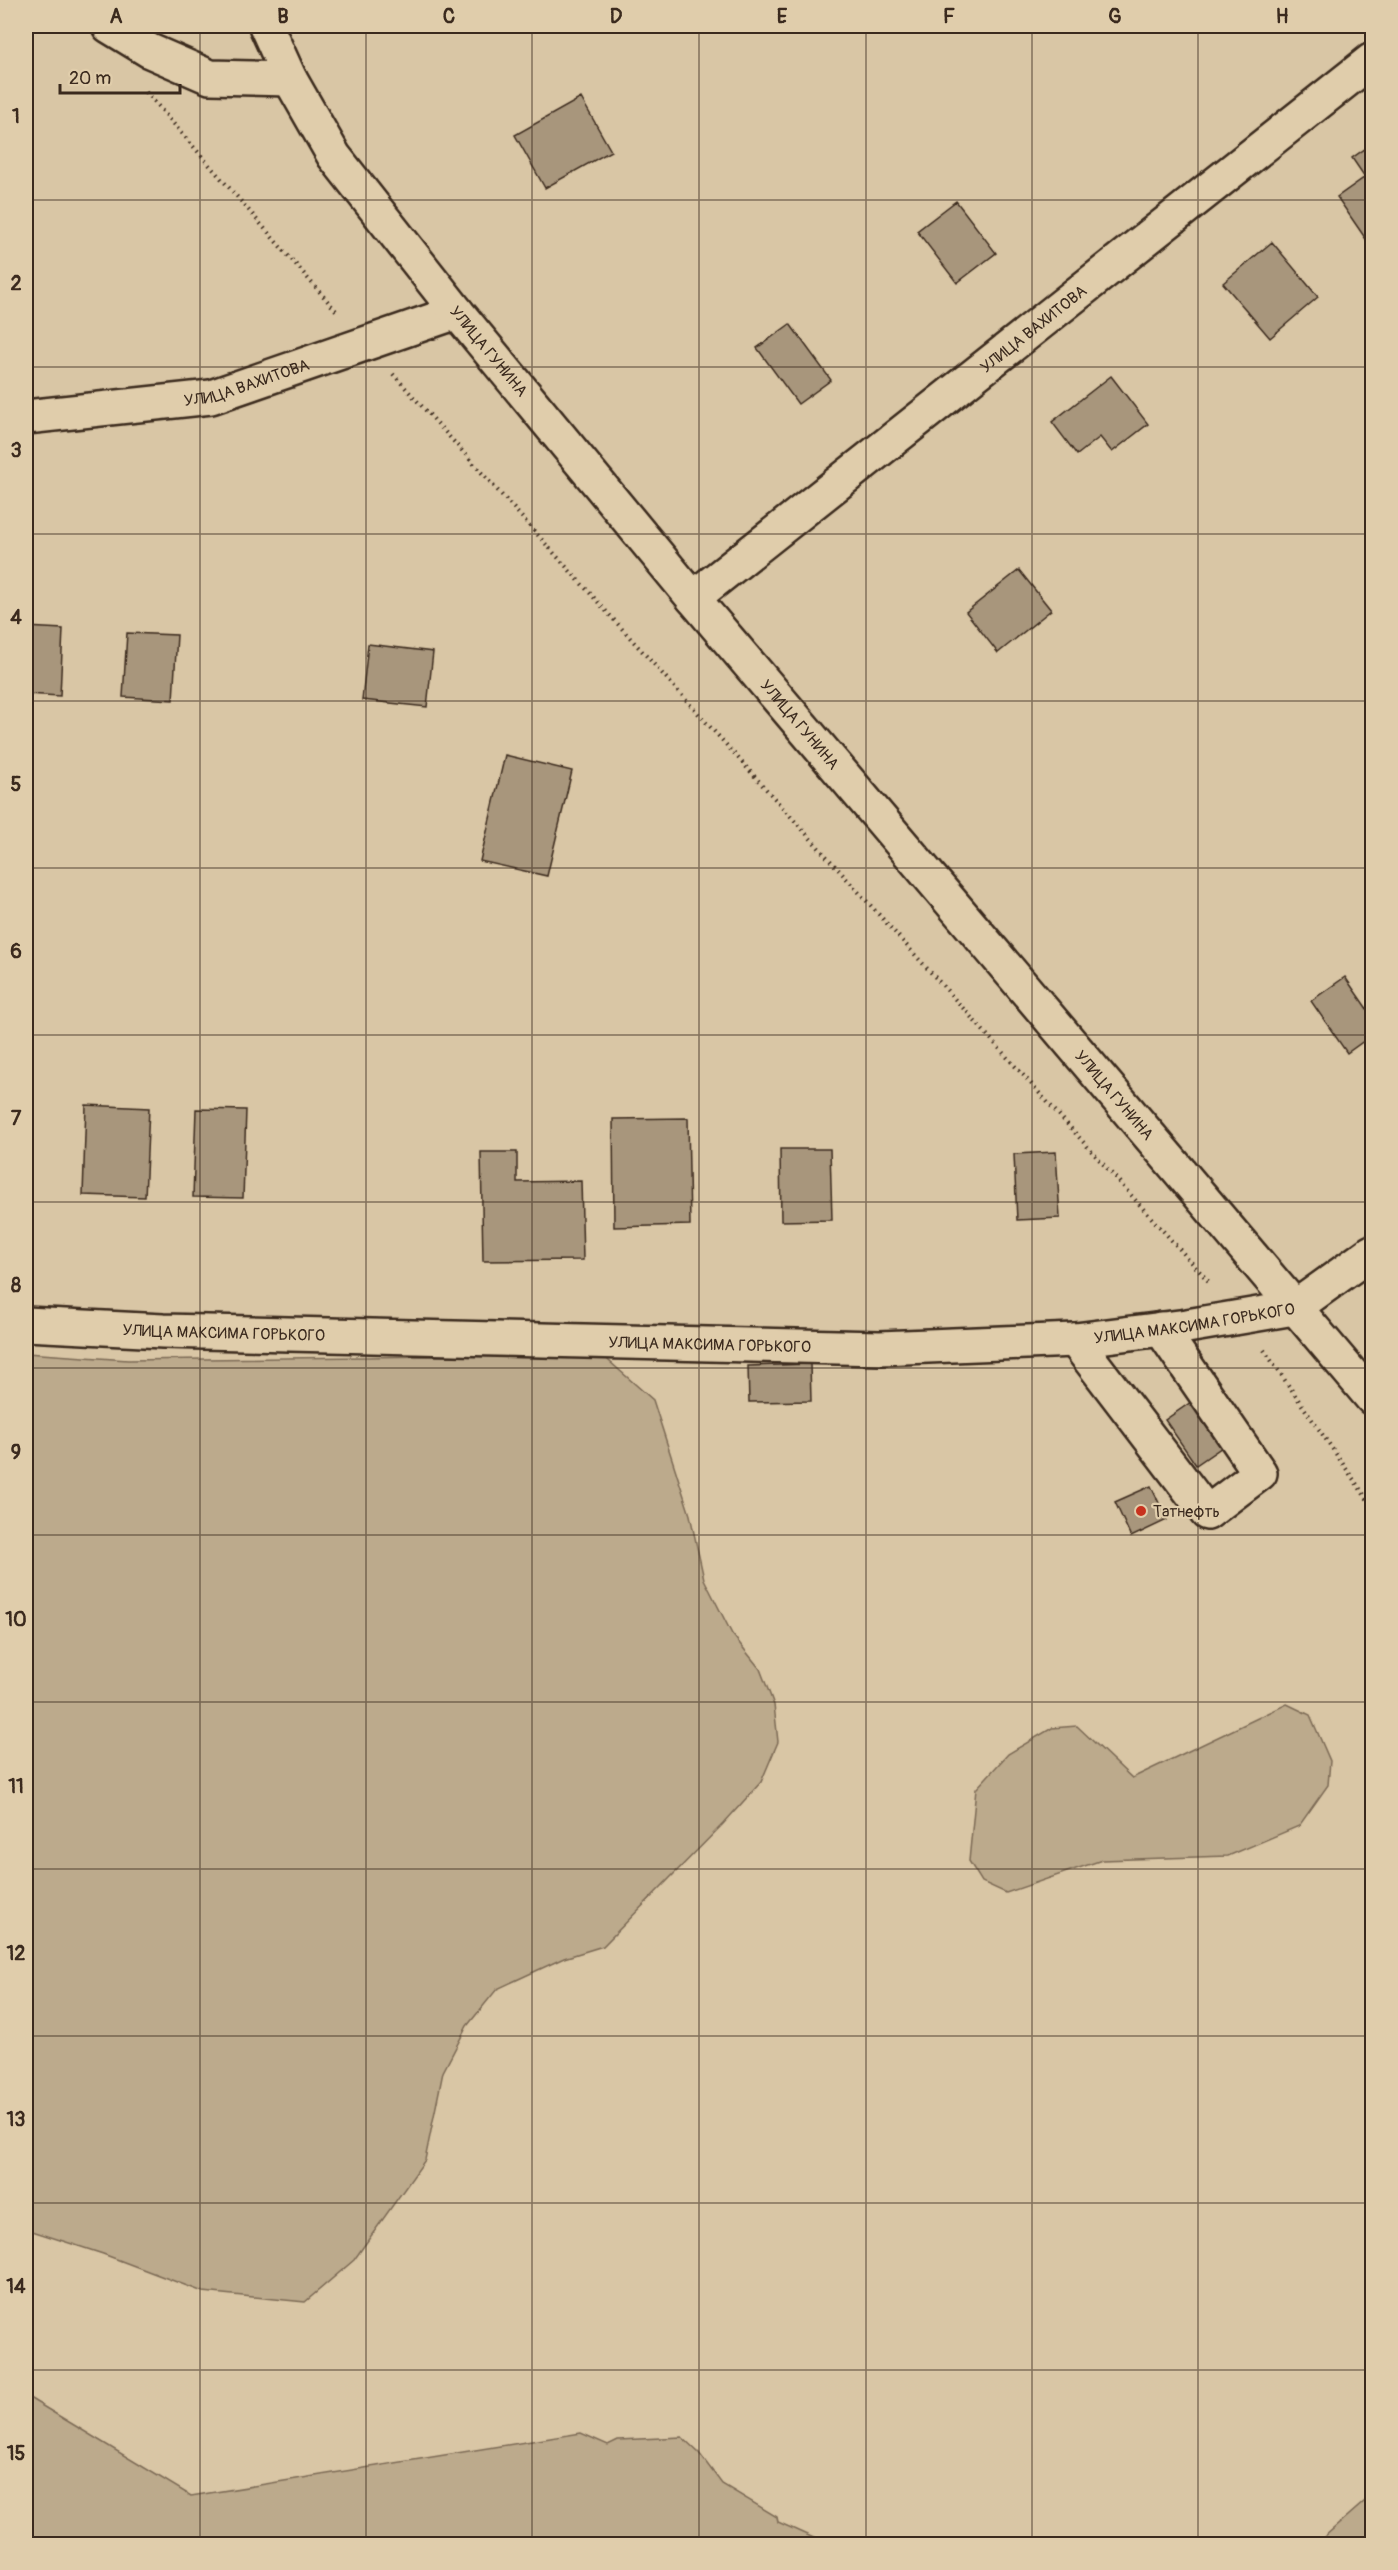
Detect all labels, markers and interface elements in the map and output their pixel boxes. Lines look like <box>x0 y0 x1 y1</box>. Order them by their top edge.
text: A <box>110 4 123 29</box>
text: B <box>277 4 289 29</box>
text: C <box>443 4 455 29</box>
text: D <box>610 4 623 29</box>
text: E <box>777 4 788 29</box>
text: F <box>943 4 955 29</box>
text: G <box>1108 4 1122 29</box>
text: H <box>1276 4 1289 29</box>
scale bar <box>60 57 180 95</box>
text: 20 m <box>69 67 111 90</box>
text: 1 <box>12 104 20 129</box>
text: 2 <box>10 271 22 296</box>
street label: УЛИЦА ВАХИТОВА <box>977 281 1091 378</box>
street label: УЛИЦА ГУНИНА <box>445 302 532 401</box>
street label: УЛИЦА ВАХИТОВА <box>183 355 312 411</box>
text: 3 <box>10 438 22 463</box>
text: 4 <box>10 605 22 630</box>
street label: УЛИЦА ГУНИНА <box>756 676 843 774</box>
text: 5 <box>11 772 22 797</box>
text: 6 <box>10 939 22 964</box>
street label: УЛИЦА ГУНИНА <box>1070 1046 1158 1145</box>
text: 7 <box>11 1106 22 1131</box>
text: 8 <box>11 1273 21 1298</box>
street label: УЛИЦА МАКСИМА ГОРЬКОГО <box>1093 1299 1296 1349</box>
street label: УЛИЦА МАКСИМА ГОРЬКОГО <box>122 1320 325 1346</box>
street label: УЛИЦА МАКСИМА ГОРЬКОГО <box>608 1333 811 1357</box>
text: 9 <box>11 1440 21 1465</box>
place label: Татнефть <box>1153 1502 1220 1522</box>
marker: Татнефть <box>1134 1504 1148 1518</box>
text: 10 <box>5 1607 27 1632</box>
text: 11 <box>8 1774 24 1799</box>
text: 12 <box>7 1941 26 1966</box>
text: 13 <box>7 2107 25 2132</box>
text: 14 <box>6 2274 26 2299</box>
text: 15 <box>7 2441 25 2466</box>

